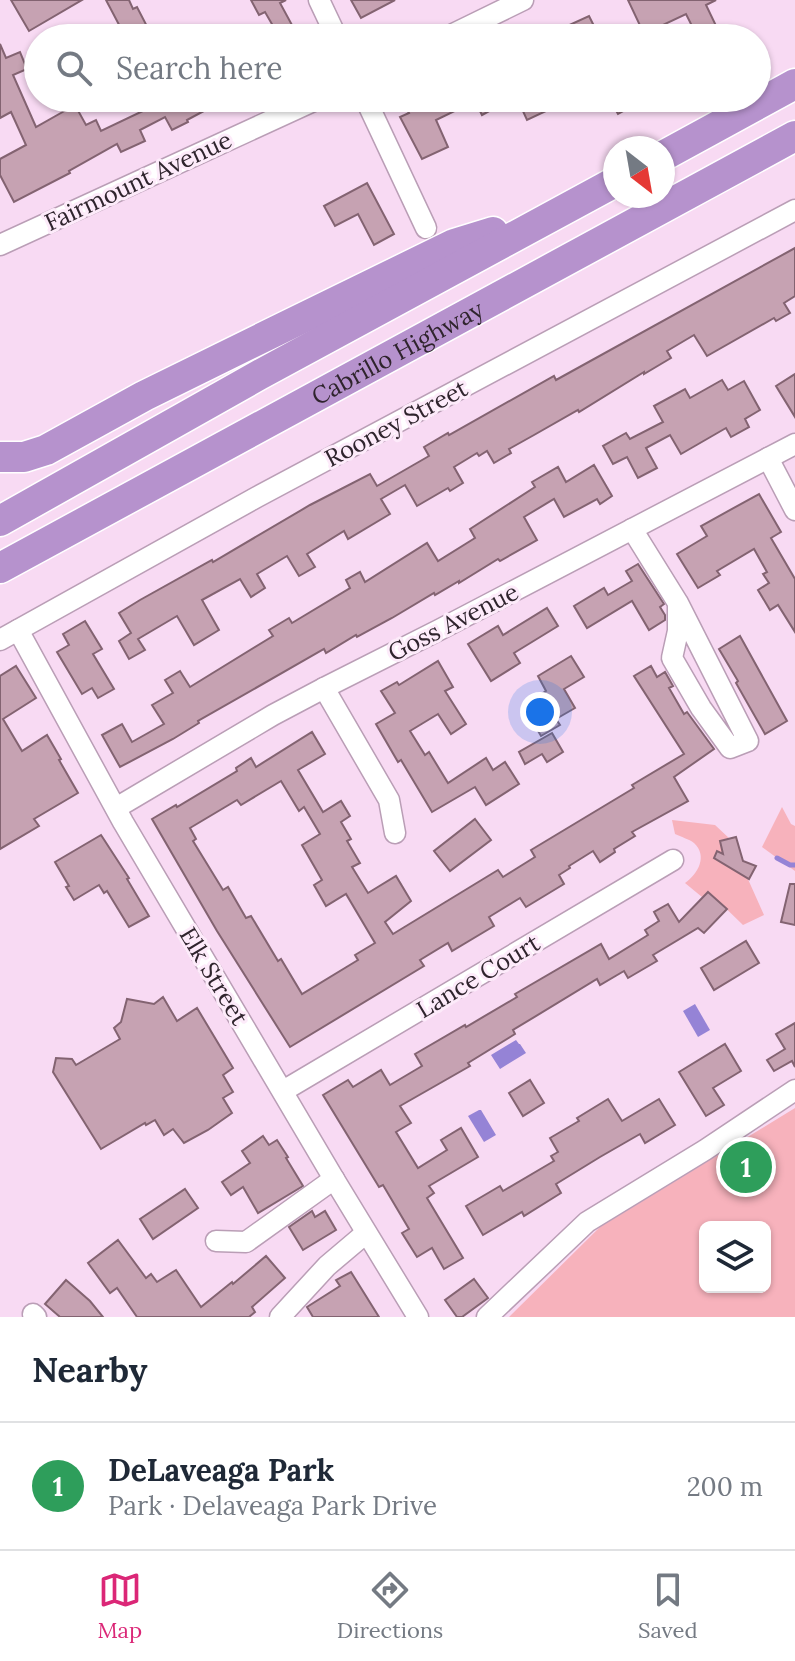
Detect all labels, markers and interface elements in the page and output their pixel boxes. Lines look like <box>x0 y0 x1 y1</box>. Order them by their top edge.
search box <box>24 24 771 112</box>
icon: search <box>52 46 96 90</box>
text: Search here <box>116 49 283 87</box>
street label: Fairmount Avenue <box>39 124 237 238</box>
north arrow <box>603 136 675 208</box>
street label: Cabrillo Highway <box>306 293 489 411</box>
street label: Rooney Street <box>319 372 473 474</box>
street label: Goss Avenue <box>383 576 523 668</box>
your location <box>520 692 560 732</box>
street label: Elk Street <box>173 921 256 1031</box>
street label: Lance Court <box>411 927 546 1025</box>
pin: 1 <box>720 1137 772 1197</box>
map controls <box>699 1221 771 1293</box>
button: layers <box>699 1221 771 1293</box>
text: Nearby <box>32 1348 148 1391</box>
text: DeLaveaga Park <box>108 1451 334 1489</box>
text: 1 <box>53 1470 63 1503</box>
text: 200 m <box>687 1470 763 1503</box>
text: Park · Delaveaga Park Drive <box>108 1489 437 1522</box>
tab: Map <box>97 1568 142 1644</box>
tab: Directions <box>337 1568 443 1644</box>
tab: Saved <box>638 1568 698 1644</box>

